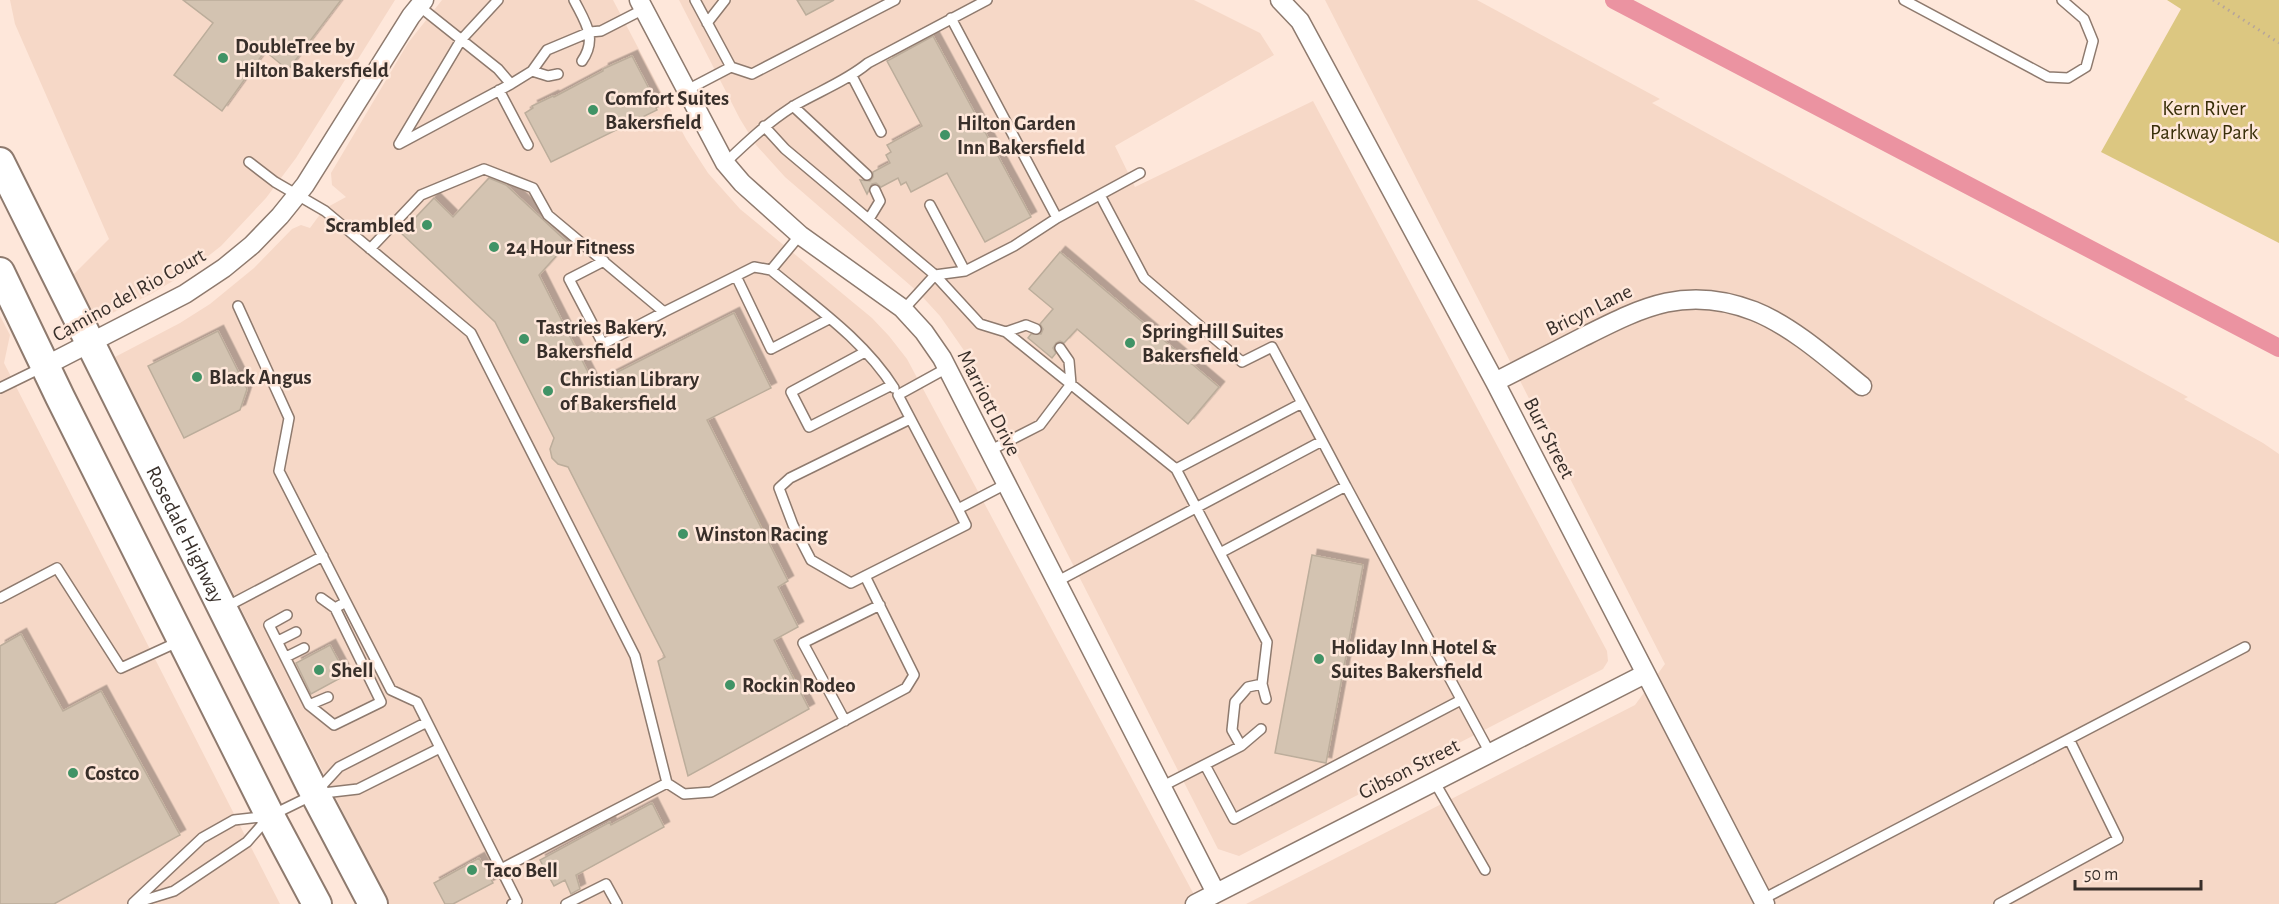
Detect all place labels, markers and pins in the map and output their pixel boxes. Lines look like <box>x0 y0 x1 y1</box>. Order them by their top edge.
place label: DoubleTree by Hilton Bakersfield <box>235 36 389 81</box>
marker: DoubleTree by Hilton Bakersfield <box>216 51 230 65</box>
place label: Comfort Suites Bakersfield <box>605 88 729 133</box>
marker: Comfort Suites Bakersfield <box>586 103 600 117</box>
place label: Hilton Garden Inn Bakersfield <box>957 113 1085 158</box>
marker: Hilton Garden Inn Bakersfield <box>938 128 952 142</box>
place label: Scrambled <box>325 215 415 236</box>
marker: Scrambled <box>420 218 434 232</box>
place label: 24 Hour Fitness <box>506 237 635 258</box>
marker: 24 Hour Fitness <box>487 240 501 254</box>
place label: Tastries Bakery, Bakersfield <box>536 317 667 362</box>
place label: SpringHill Suites Bakersfield <box>1142 321 1284 366</box>
marker: Tastries Bakery, Bakersfield <box>517 332 531 346</box>
marker: SpringHill Suites Bakersfield <box>1123 336 1137 350</box>
place label: Black Angus <box>209 367 311 388</box>
place label: Christian Library of Bakersfield <box>560 369 700 414</box>
marker: Black Angus <box>190 370 204 384</box>
marker: Christian Library of Bakersfield <box>541 384 555 398</box>
place label: Winston Racing <box>695 524 828 545</box>
marker: Winston Racing <box>676 527 690 541</box>
place label: Holiday Inn Hotel & Suites Bakersfield <box>1331 637 1497 682</box>
marker: Holiday Inn Hotel & Suites Bakersfield <box>1312 652 1326 666</box>
place label: Shell <box>331 660 373 681</box>
marker: Shell <box>312 663 326 677</box>
place label: Rockin Rodeo <box>742 675 856 696</box>
marker: Rockin Rodeo <box>723 678 737 692</box>
place label: Costco <box>85 763 139 784</box>
marker: Costco <box>66 766 80 780</box>
place label: Taco Bell <box>484 860 558 881</box>
marker: Taco Bell <box>465 863 479 877</box>

